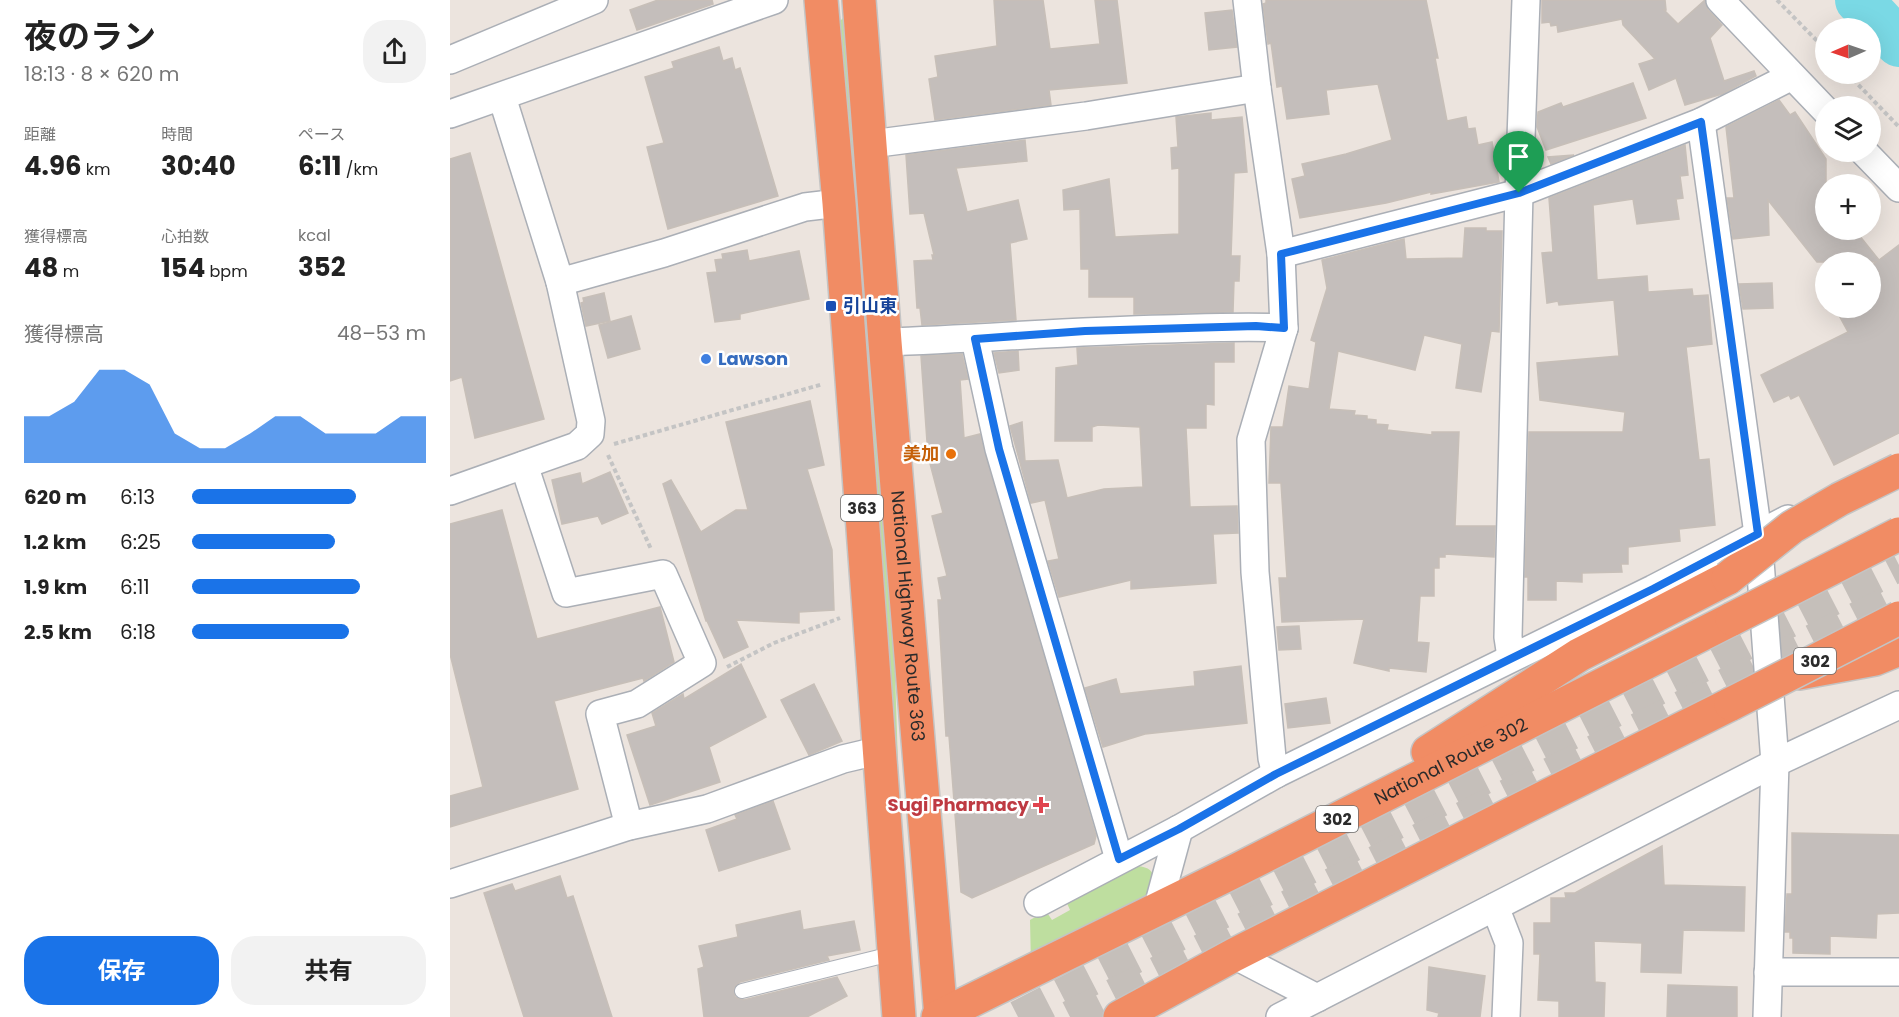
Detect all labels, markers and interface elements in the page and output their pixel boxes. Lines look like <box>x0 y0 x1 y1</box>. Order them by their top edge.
text: 夜のラン <box>24 13 156 60</box>
north arrow <box>1815 18 1881 84</box>
map controls <box>1815 18 1881 318</box>
button: share <box>363 20 426 83</box>
text: 18:13 · 8 × 620 m <box>24 60 179 88</box>
button: layers <box>1815 96 1881 162</box>
text: 距離 <box>24 123 56 146</box>
text: 時間 <box>161 123 193 146</box>
text: ペース <box>298 123 345 146</box>
pin <box>1493 131 1544 193</box>
icon: arrive <box>1502 140 1535 173</box>
text: 4.96 <box>24 148 82 184</box>
text: 30:40 <box>161 148 236 184</box>
text: 6:11 <box>298 148 342 184</box>
text: km <box>82 158 111 181</box>
text: /km <box>342 158 378 181</box>
button: + <box>1815 174 1881 240</box>
text: kcal <box>298 224 331 247</box>
text: 獲得標高 <box>24 225 88 248</box>
text: 心拍数 <box>161 225 209 248</box>
text: 352 <box>298 249 345 285</box>
text: 48 <box>24 250 58 286</box>
text: 154 <box>161 250 205 286</box>
button: − <box>1815 252 1881 318</box>
text: m <box>58 260 79 283</box>
text: bpm <box>205 260 248 283</box>
place label: 引山東 <box>843 293 897 318</box>
marker: 引山東 <box>824 299 838 313</box>
text: 48–53 m <box>337 319 426 347</box>
text: 獲得標高 <box>24 320 104 348</box>
place label: Lawson <box>718 346 788 371</box>
marker: Lawson <box>699 352 713 366</box>
place label: 美加 <box>903 441 939 466</box>
marker: 美加 <box>944 447 958 461</box>
text: 620 m <box>24 483 87 511</box>
text: 6:13 <box>120 483 155 511</box>
street label: National Highway Route 363 <box>885 489 931 743</box>
road number: 363 <box>841 495 883 521</box>
text: 1.2 km <box>24 528 86 556</box>
text: 6:25 <box>120 528 161 556</box>
text: 1.9 km <box>24 573 87 601</box>
text: 6:11 <box>120 573 150 601</box>
text: 2.5 km <box>24 618 92 646</box>
text: 6:18 <box>120 618 156 646</box>
road number: 302 <box>1794 648 1836 674</box>
street label: National Route 302 <box>1370 712 1532 810</box>
place label: Sugi Pharmacy <box>888 792 1030 817</box>
marker: Sugi Pharmacy <box>1034 798 1048 812</box>
road number: 302 <box>1316 806 1358 832</box>
button: 保存 <box>24 936 219 1005</box>
button: 共有 <box>231 936 426 1005</box>

